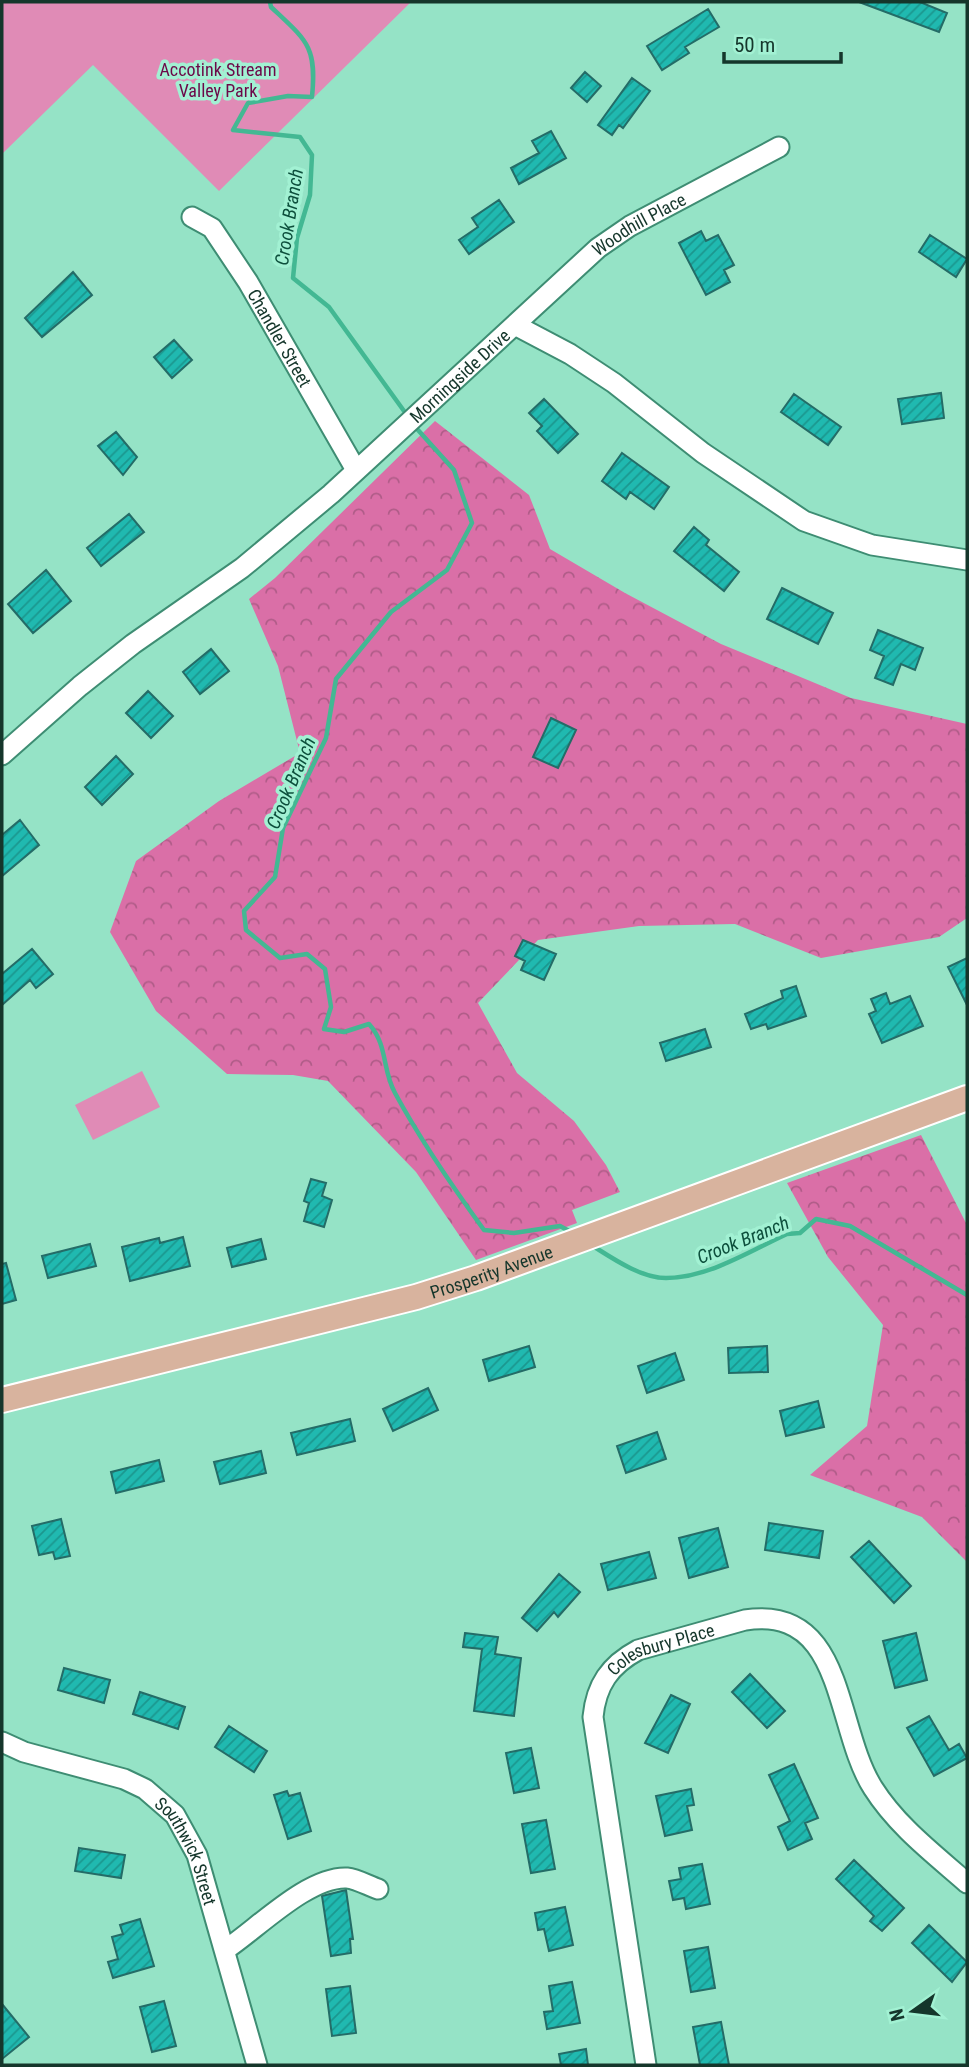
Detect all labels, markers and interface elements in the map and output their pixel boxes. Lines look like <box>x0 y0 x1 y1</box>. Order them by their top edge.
scale bar <box>724 21 841 65</box>
text: 50 m <box>734 33 775 57</box>
park label: Accotink Stream Valley Park <box>159 59 277 101</box>
water label: Crook Branch <box>270 167 308 267</box>
street label: Woodhill Place <box>588 188 689 260</box>
street label: Chandler Street <box>244 285 316 390</box>
street label: Morningside Drive <box>405 324 514 427</box>
water label: Crook Branch <box>261 734 321 832</box>
water label: Crook Branch <box>694 1211 792 1269</box>
street label: Prosperity Avenue <box>427 1240 555 1302</box>
street label: Colesbury Place <box>602 1619 716 1679</box>
street label: Southwick Street <box>151 1792 221 1907</box>
north arrow <box>878 1976 948 2046</box>
text: N <box>884 2007 910 2023</box>

